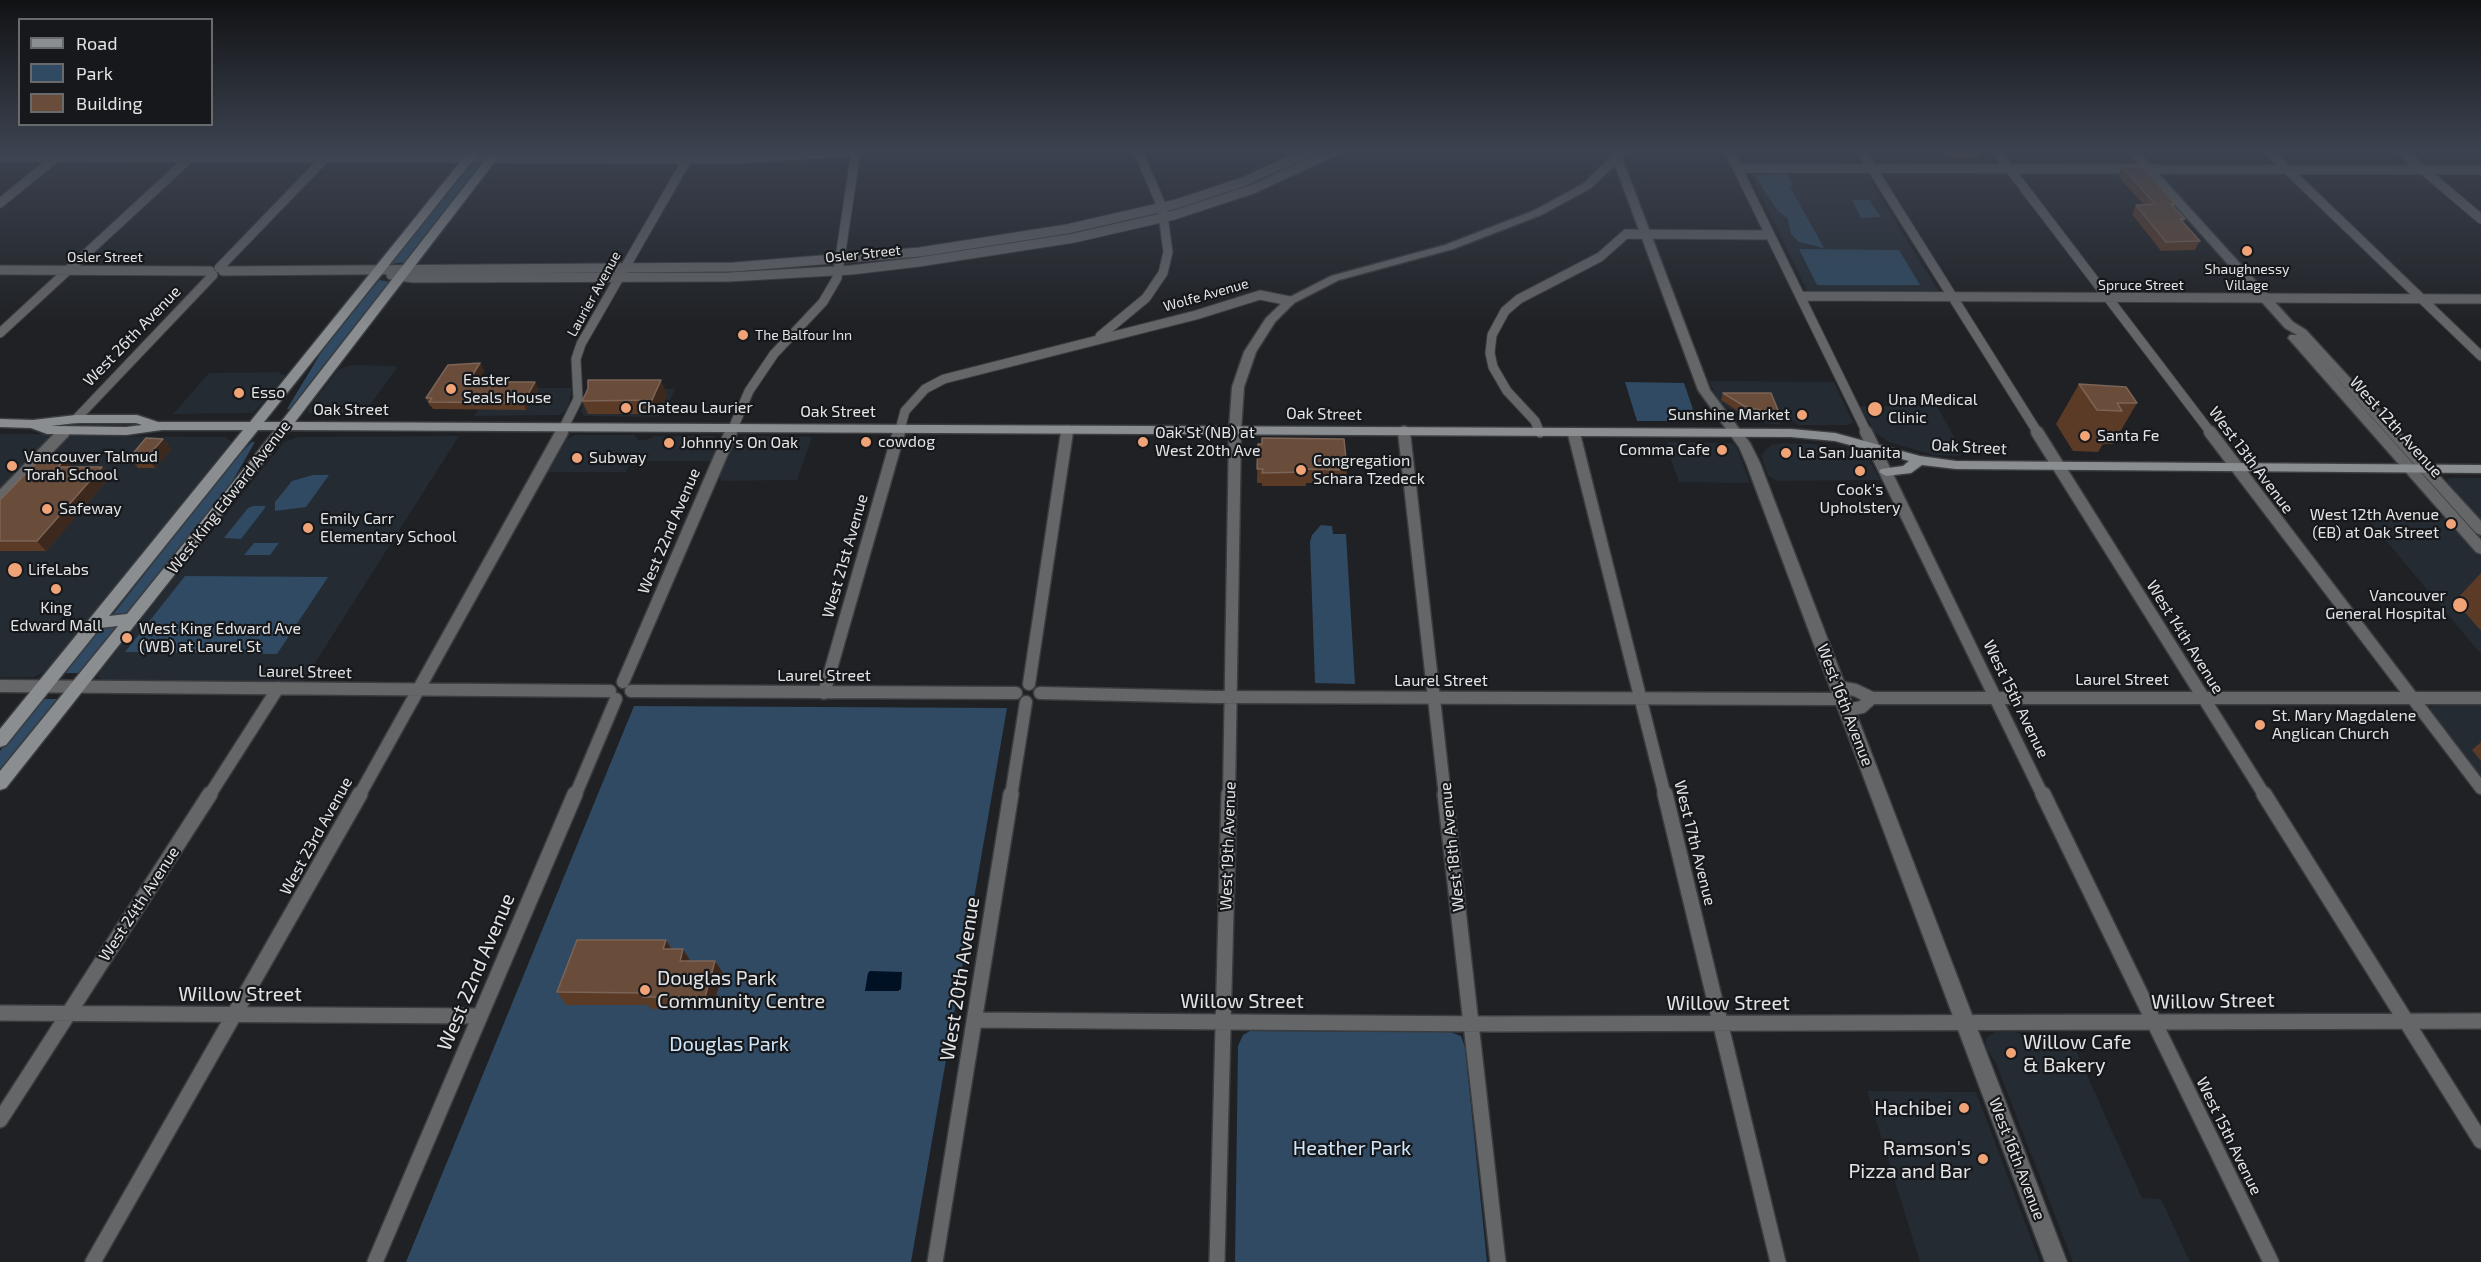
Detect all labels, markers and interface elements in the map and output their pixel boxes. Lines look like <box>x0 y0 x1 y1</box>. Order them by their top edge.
legend <box>18 18 213 126</box>
text: Road <box>76 32 117 54</box>
text: Park <box>76 62 113 84</box>
text: Building <box>76 92 143 114</box>
street label: Osler Street <box>824 242 902 266</box>
marker: Shaughnessy Village <box>2240 244 2254 258</box>
street label: Laurier Avenue <box>564 248 624 340</box>
street label: Osler Street <box>67 249 143 265</box>
place label: Shaughnessy Village <box>2205 261 2289 294</box>
street label: Wolfe Avenue <box>1161 275 1251 315</box>
street label: Spruce Street <box>2098 277 2184 293</box>
street label: West 26th Avenue <box>79 282 185 390</box>
place label: The Balfour Inn <box>755 327 852 343</box>
marker: The Balfour Inn <box>736 328 750 342</box>
place label: Easter Seals House <box>463 370 551 408</box>
street label: West 12th Avenue <box>2346 373 2446 481</box>
marker: Easter Seals House <box>444 382 458 396</box>
place label: Esso <box>251 383 285 403</box>
marker: Esso <box>232 386 246 400</box>
place label: Una Medical Clinic <box>1888 390 1977 428</box>
place label: Chateau Laurier <box>638 398 753 418</box>
street label: Oak Street <box>313 400 389 420</box>
marker: Una Medical Clinic <box>1866 400 1884 418</box>
marker: Chateau Laurier <box>619 401 633 415</box>
street label: Oak Street <box>800 402 876 422</box>
street label: West 13th Avenue <box>2204 403 2298 517</box>
street label: Oak Street <box>1286 404 1362 424</box>
place label: Sunshine Market <box>1668 405 1790 425</box>
marker: Sunshine Market <box>1795 408 1809 422</box>
street label: West King Edward Avenue <box>163 417 295 577</box>
place label: Oak St (NB) at West 20th Ave <box>1155 423 1260 461</box>
place label: Santa Fe <box>2097 426 2159 446</box>
marker: Santa Fe <box>2078 429 2092 443</box>
place label: cowdog <box>878 432 935 452</box>
place label: Johnny's On Oak <box>681 433 798 453</box>
marker: cowdog <box>859 435 873 449</box>
marker: Oak St (NB) at West 20th Ave <box>1136 435 1150 449</box>
street label: Oak Street <box>1931 435 2007 459</box>
marker: Johnny's On Oak <box>662 436 676 450</box>
place label: Comma Cafe <box>1619 440 1710 460</box>
marker: Comma Cafe <box>1715 443 1729 457</box>
place label: La San Juanita <box>1798 443 1901 463</box>
marker: La San Juanita <box>1779 446 1793 460</box>
place label: Vancouver Talmud Torah School <box>24 447 158 485</box>
place label: Subway <box>589 448 647 468</box>
marker: Subway <box>570 451 584 465</box>
place label: Congregation Schara Tzedeck <box>1313 451 1425 489</box>
marker: Vancouver Talmud Torah School <box>5 459 19 473</box>
marker: Congregation Schara Tzedeck <box>1294 463 1308 477</box>
marker: Cook's Upholstery <box>1853 464 1867 478</box>
street label: West 22nd Avenue <box>634 465 704 597</box>
place label: Cook's Upholstery <box>1820 480 1900 518</box>
street label: West 21st Avenue <box>818 492 872 620</box>
place label: Safeway <box>59 499 122 519</box>
marker: Safeway <box>40 502 54 516</box>
place label: West 12th Avenue (EB) at Oak Street <box>2310 505 2439 543</box>
place label: Emily Carr Elementary School <box>320 509 457 547</box>
marker: West 12th Avenue (EB) at Oak Street <box>2444 517 2458 531</box>
marker: Emily Carr Elementary School <box>301 521 315 535</box>
place label: LifeLabs <box>28 560 89 580</box>
marker: LifeLabs <box>6 561 24 579</box>
street label: West 14th Avenue <box>2142 577 2228 697</box>
marker: King Edward Mall <box>49 582 63 596</box>
place label: Vancouver General Hospital <box>2325 586 2446 624</box>
marker: Vancouver General Hospital <box>2451 596 2469 614</box>
place label: King Edward Mall <box>10 598 102 636</box>
place label: West King Edward Ave (WB) at Laurel St <box>139 619 301 657</box>
marker: West King Edward Ave (WB) at Laurel St <box>120 631 134 645</box>
street label: West 15th Avenue <box>1979 637 2053 761</box>
street label: West 16th Avenue <box>1813 641 1877 769</box>
street label: Laurel Street <box>258 662 352 682</box>
street label: Laurel Street <box>777 666 871 686</box>
street label: Laurel Street <box>2075 670 2169 690</box>
street label: Laurel Street <box>1394 671 1488 691</box>
place label: St. Mary Magdalene Anglican Church <box>2272 706 2416 744</box>
marker: St. Mary Magdalene Anglican Church <box>2253 718 2267 732</box>
street label: West 23rd Avenue <box>276 774 356 898</box>
street label: West 17th Avenue <box>1670 778 1720 908</box>
street label: West 19th Avenue <box>1216 781 1240 911</box>
street label: West 18th Avenue <box>1436 781 1468 913</box>
street label: West 24th Avenue <box>95 843 183 965</box>
street label: West 22nd Avenue <box>432 890 520 1054</box>
street label: West 20th Avenue <box>935 895 985 1063</box>
place label: Douglas Park Community Centre <box>657 966 825 1013</box>
street label: Willow Street <box>178 982 302 1006</box>
marker: Douglas Park Community Centre <box>638 983 652 997</box>
street label: Willow Street <box>2151 988 2275 1014</box>
street label: Willow Street <box>1180 989 1304 1013</box>
street label: Willow Street <box>1666 991 1790 1015</box>
place label: Willow Cafe & Bakery <box>2023 1030 2132 1077</box>
park label: Douglas Park <box>669 1032 789 1056</box>
marker: Willow Cafe & Bakery <box>2004 1046 2018 1060</box>
street label: West 15th Avenue <box>2192 1074 2266 1198</box>
street label: West 16th Avenue <box>1985 1095 2049 1223</box>
place label: Hachibei <box>1874 1096 1952 1120</box>
marker: Hachibei <box>1957 1101 1971 1115</box>
park label: Heather Park <box>1293 1136 1411 1160</box>
place label: Ramson's Pizza and Bar <box>1848 1136 1971 1183</box>
marker: Ramson's Pizza and Bar <box>1976 1152 1990 1166</box>

